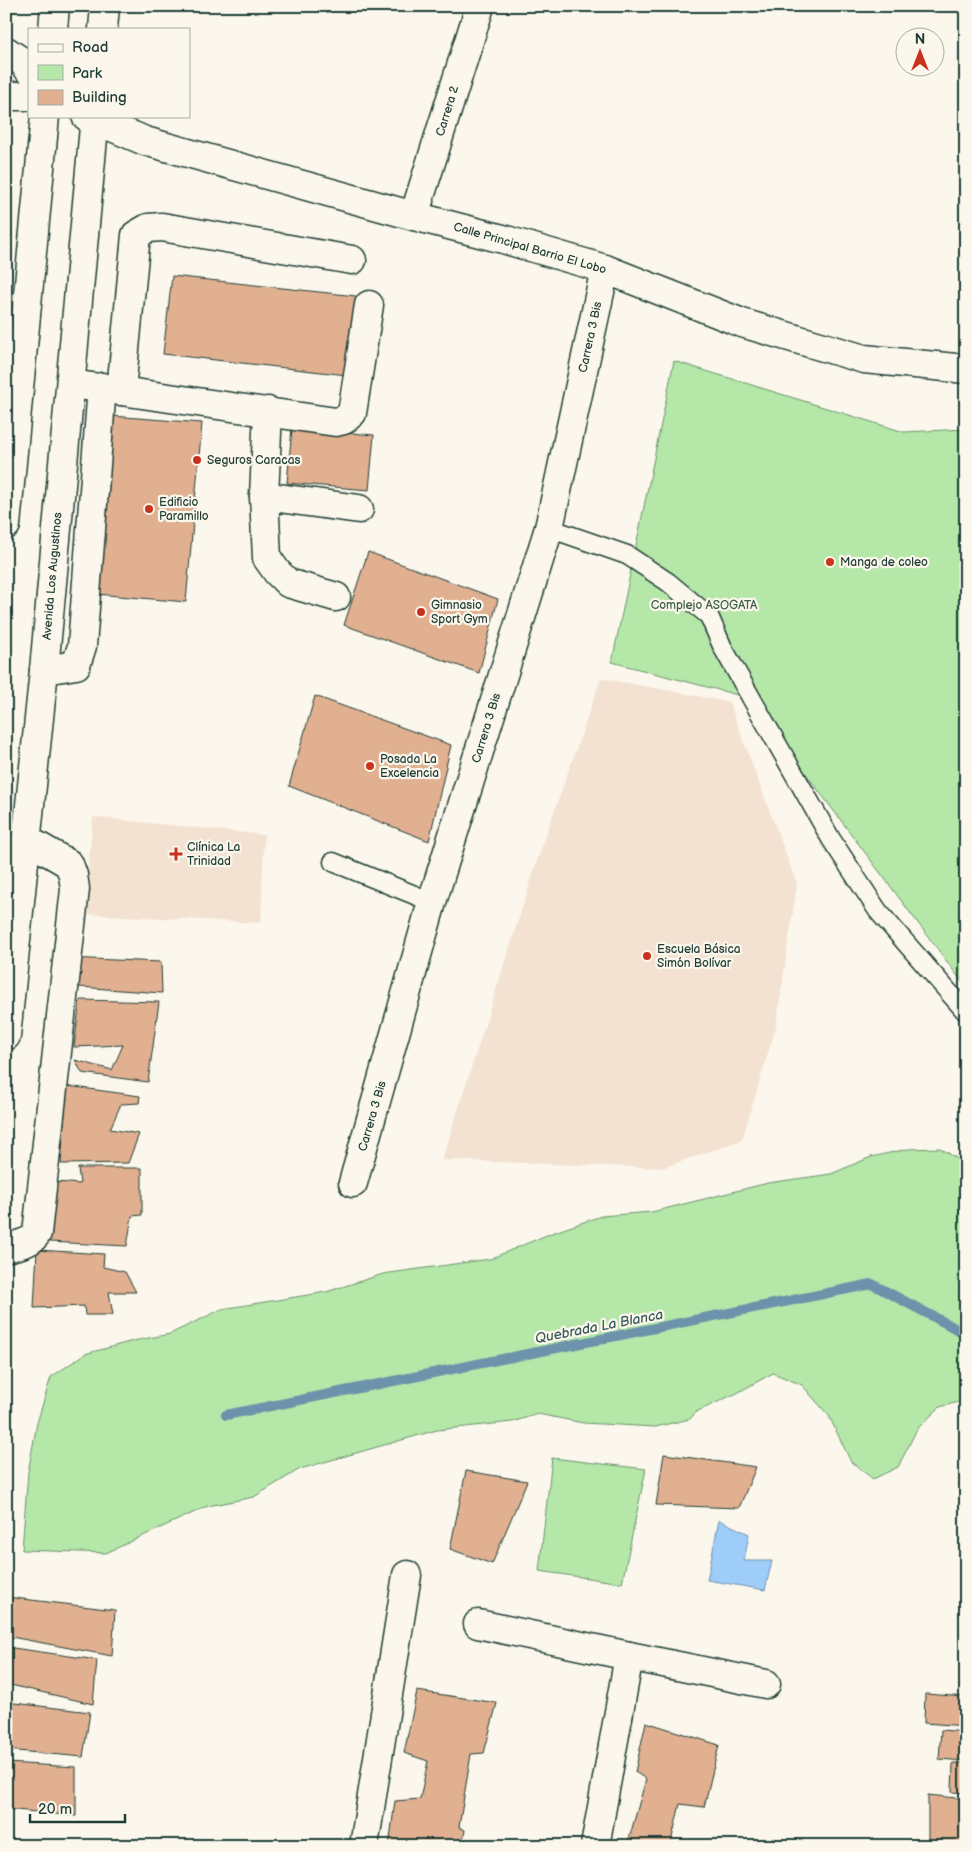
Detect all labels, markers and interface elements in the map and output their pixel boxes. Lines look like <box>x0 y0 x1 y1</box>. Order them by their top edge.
legend <box>28 28 190 118</box>
north arrow <box>894 28 944 78</box>
text: N <box>915 31 925 48</box>
text: Road <box>72 38 108 57</box>
text: Park <box>72 64 103 83</box>
street label: Carrera 2 <box>433 84 462 138</box>
text: Building <box>72 88 127 107</box>
street label: Calle Principal Barrio El Lobo <box>452 219 608 278</box>
street label: Carrera 3 Bis <box>576 300 605 374</box>
place label: Seguros Caracas <box>207 453 300 468</box>
marker: Seguros Caracas <box>191 454 203 466</box>
place label: Edificio Paramillo <box>159 495 209 524</box>
marker: Edificio Paramillo <box>143 503 155 515</box>
street label: Avenida Los Augustinos <box>39 511 66 641</box>
place label: Manga de coleo <box>840 555 928 570</box>
marker: Manga de coleo <box>824 556 836 568</box>
place label: Gimnasio Sport Gym <box>431 598 488 627</box>
park label: Complejo ASOGATA <box>651 598 758 613</box>
marker: Gimnasio Sport Gym <box>415 606 427 618</box>
street label: Carrera 3 Bis <box>469 691 504 765</box>
place label: Posada La Excelencia <box>380 752 439 781</box>
marker: Posada La Excelencia <box>364 760 376 772</box>
place label: Clínica La Trinidad <box>187 840 241 869</box>
marker: Clínica La Trinidad <box>169 847 183 861</box>
place label: Escuela Básica Simón Bolívar <box>657 942 741 971</box>
marker: Escuela Básica Simón Bolívar <box>641 950 653 962</box>
street label: Carrera 3 Bis <box>355 1079 390 1153</box>
water label: Quebrada La Blanca <box>534 1306 665 1347</box>
scale bar <box>30 1792 125 1824</box>
text: 20 m <box>38 1800 72 1819</box>

